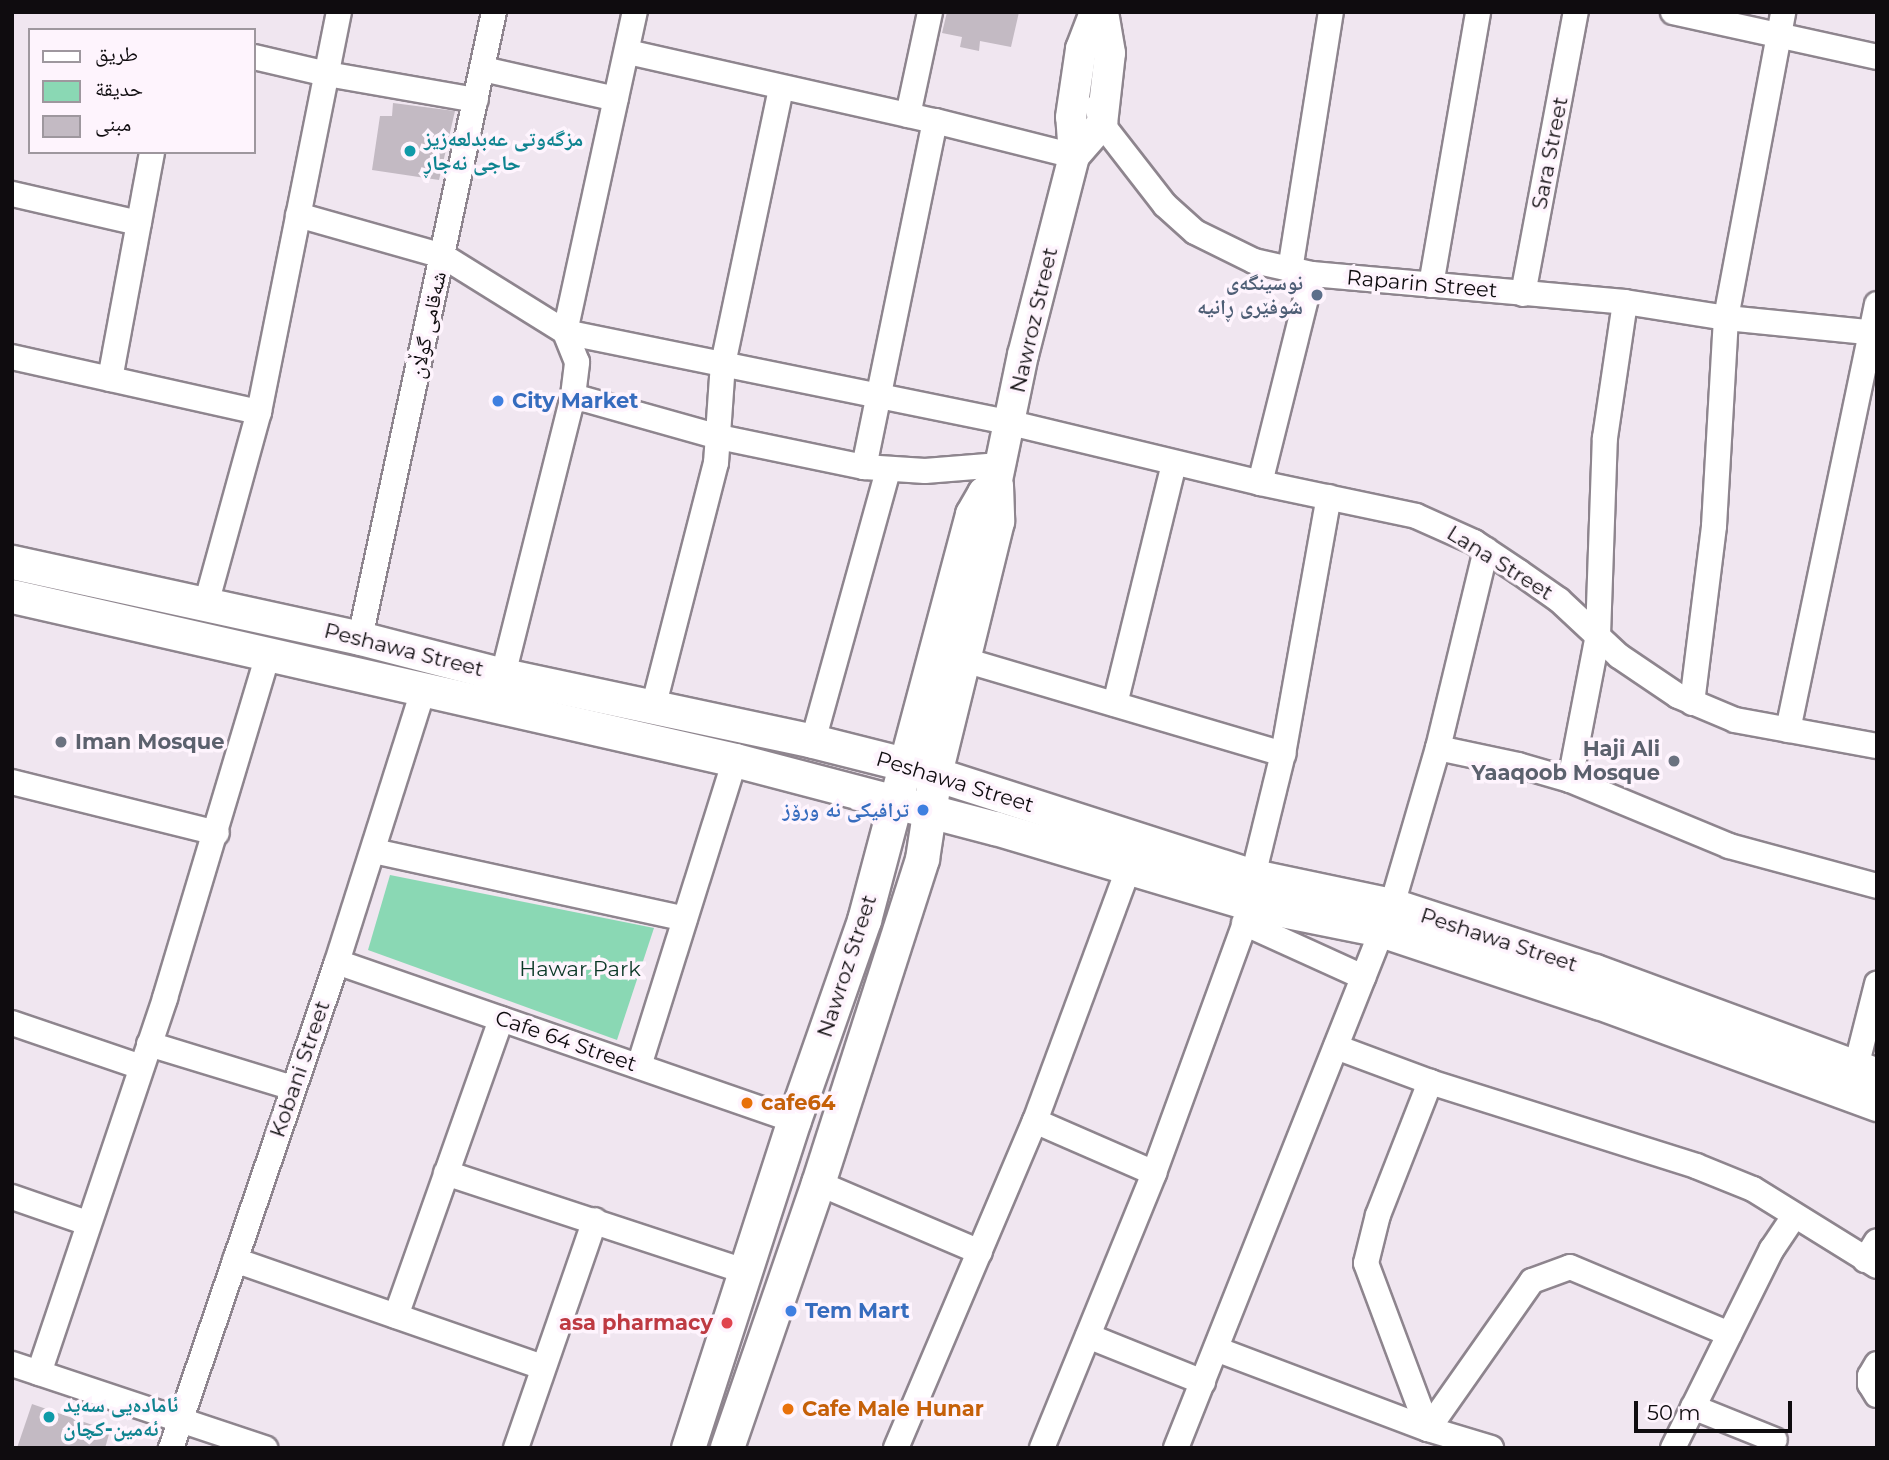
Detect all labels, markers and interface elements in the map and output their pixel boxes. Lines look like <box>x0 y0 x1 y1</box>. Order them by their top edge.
legend <box>28 28 256 154</box>
text: طريق <box>95 41 138 66</box>
text: حديقة <box>95 76 143 101</box>
street label: Sara Street <box>1527 95 1573 211</box>
text: مبنى <box>95 111 131 136</box>
place label: مزگەوتی عەبدلعەزیز حاجی نەجاڕ <box>424 126 583 176</box>
marker: مزگەوتی عەبدلعەزیز حاجی نەجاڕ <box>402 143 418 159</box>
street label: Nawroz Street <box>1005 245 1063 395</box>
street label: Raparin Street <box>1346 265 1498 303</box>
street label: شەقامی گوڵان <box>404 269 452 381</box>
place label: نوسینگەی شوفێری ڕانیە <box>1197 270 1303 320</box>
marker: نوسینگەی شوفێری ڕانیە <box>1309 287 1325 303</box>
place label: City Market <box>512 388 638 414</box>
marker: City Market <box>490 393 506 409</box>
street label: Lana Street <box>1442 520 1558 606</box>
street label: Peshawa Street <box>322 618 486 682</box>
place label: Iman Mosque <box>75 729 224 755</box>
marker: Iman Mosque <box>53 734 69 750</box>
place label: Haji Ali Yaaqoob Mosque <box>1472 736 1660 786</box>
street label: Peshawa Street <box>873 746 1037 818</box>
marker: Haji Ali Yaaqoob Mosque <box>1666 753 1682 769</box>
place label: ترافیکی نه ورۆز <box>783 797 909 823</box>
marker: ترافیکی نه ورۆز <box>915 802 931 818</box>
street label: Nawroz Street <box>812 891 882 1041</box>
street label: Peshawa Street <box>1417 903 1581 977</box>
park label: Hawar Park <box>519 956 641 982</box>
street label: Kobani Street <box>265 997 335 1141</box>
street label: Cafe 64 Street <box>492 1005 640 1077</box>
place label: cafe64 <box>761 1090 835 1116</box>
marker: cafe64 <box>739 1095 755 1111</box>
place label: Tem Mart <box>805 1298 910 1324</box>
marker: Tem Mart <box>783 1303 799 1319</box>
place label: asa pharmacy <box>559 1310 713 1336</box>
marker: asa pharmacy <box>719 1315 735 1331</box>
scale bar <box>1637 1386 1794 1430</box>
place label: ئامادەیی سەید ئەمین-کچان <box>63 1392 178 1442</box>
place label: Cafe Male Hunar <box>802 1396 984 1422</box>
text: 50 m <box>1647 1400 1701 1425</box>
marker: Cafe Male Hunar <box>780 1401 796 1417</box>
marker: ئامادەیی سەید ئەمین-کچان <box>41 1409 57 1425</box>

